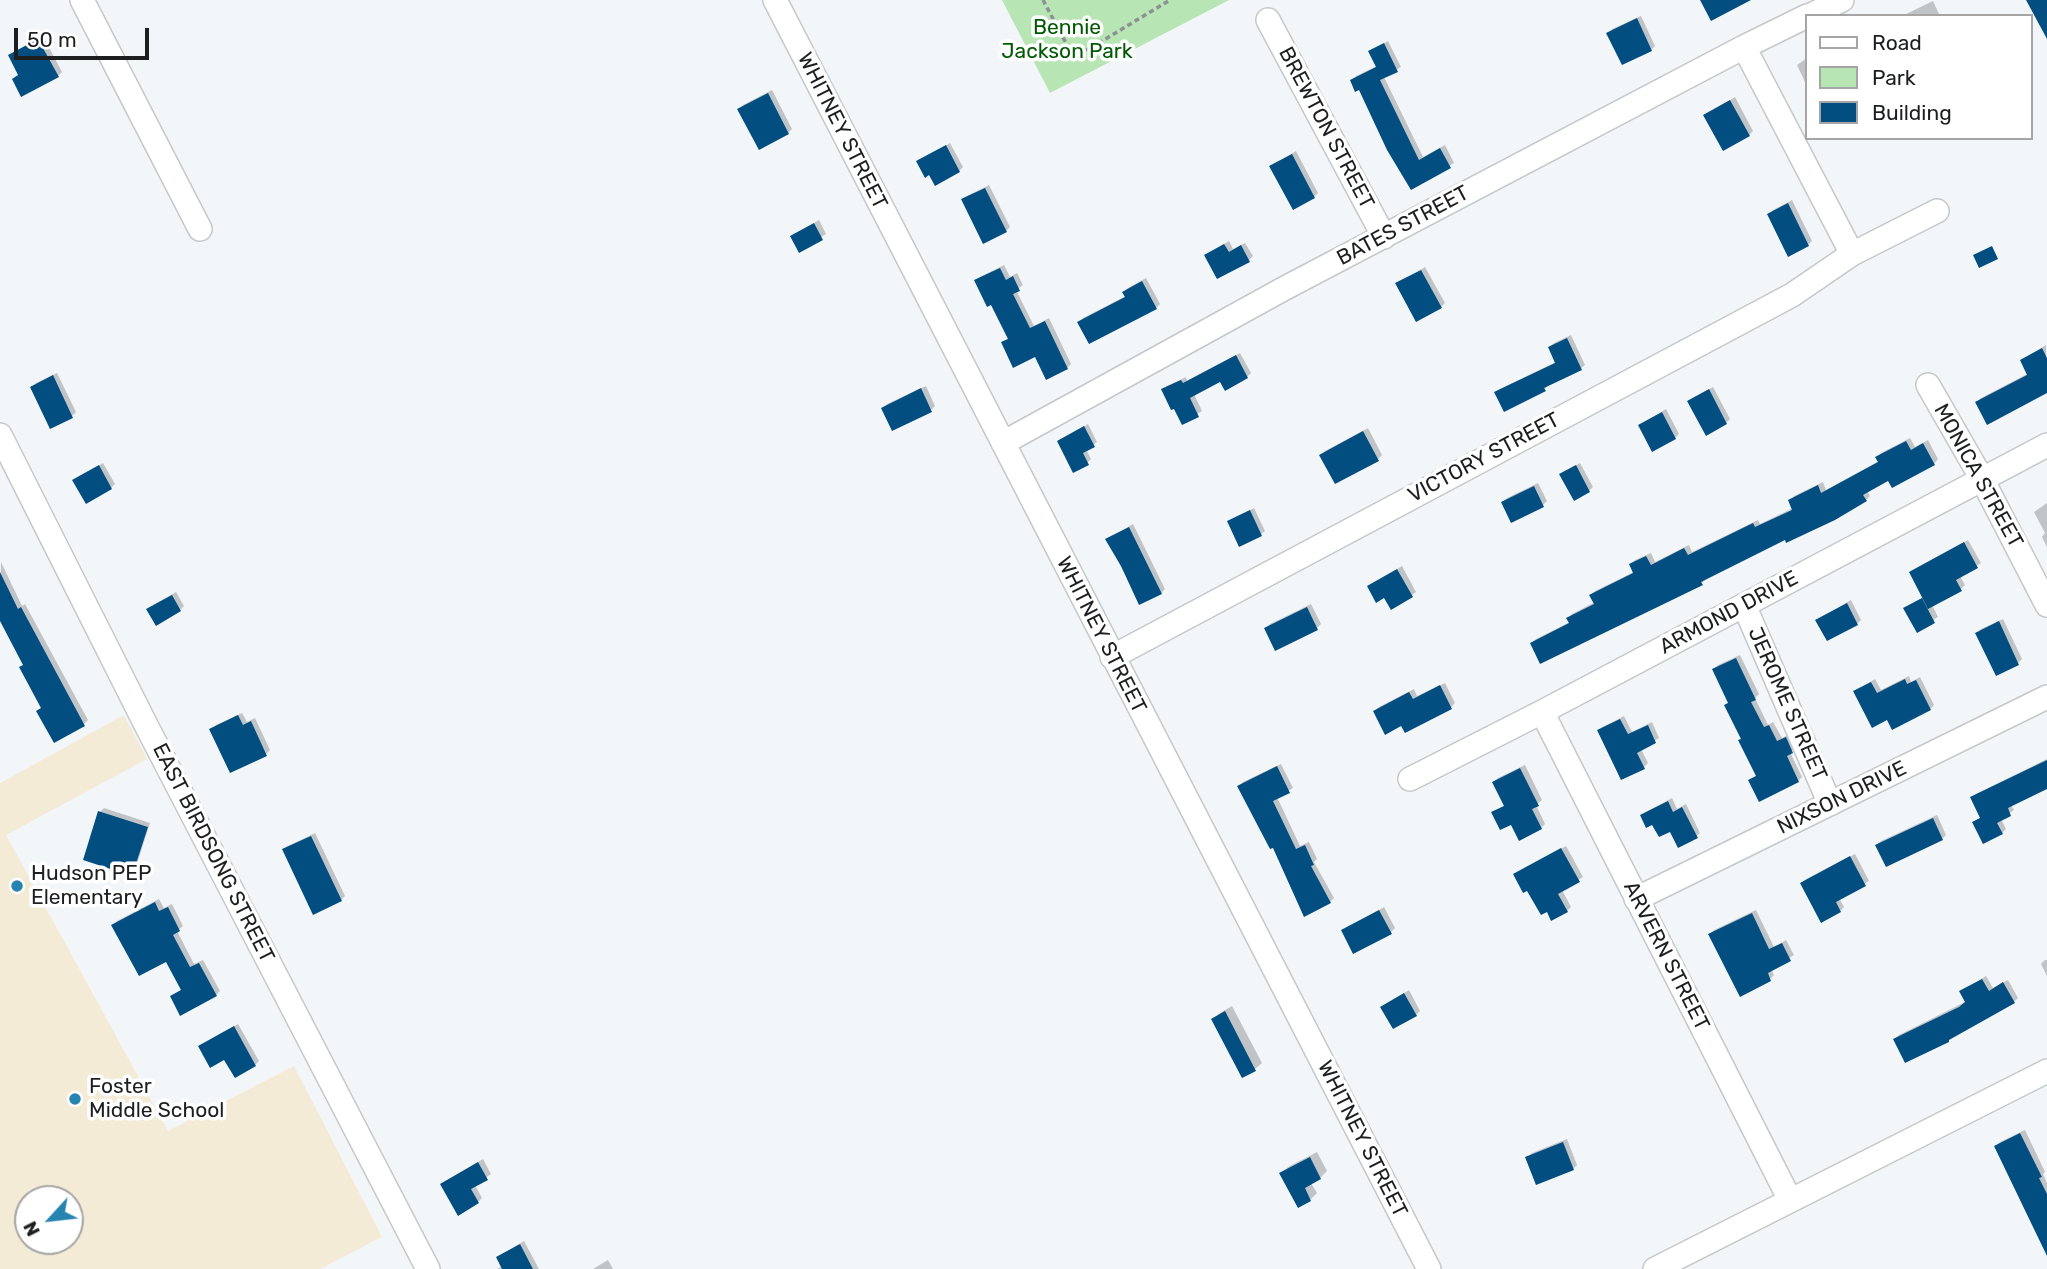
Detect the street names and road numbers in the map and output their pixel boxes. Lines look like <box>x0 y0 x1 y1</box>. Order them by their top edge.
street label: BREWTON STREET <box>1273 43 1379 213</box>
street label: WHITNEY STREET <box>792 49 892 213</box>
street label: BATES STREET <box>1333 181 1473 271</box>
street label: MONICA STREET <box>1928 400 2028 552</box>
street label: VICTORY STREET <box>1404 407 1564 509</box>
street label: WHITNEY STREET <box>1051 553 1151 717</box>
street label: ARMOND DRIVE <box>1655 566 1803 660</box>
street label: JEROME STREET <box>1742 624 1832 784</box>
street label: EAST BIRDSONG STREET <box>147 739 279 967</box>
street label: NIXSON DRIVE <box>1773 756 1911 840</box>
street label: ARVERN STREET <box>1618 877 1714 1035</box>
street label: WHITNEY STREET <box>1312 1057 1412 1221</box>

